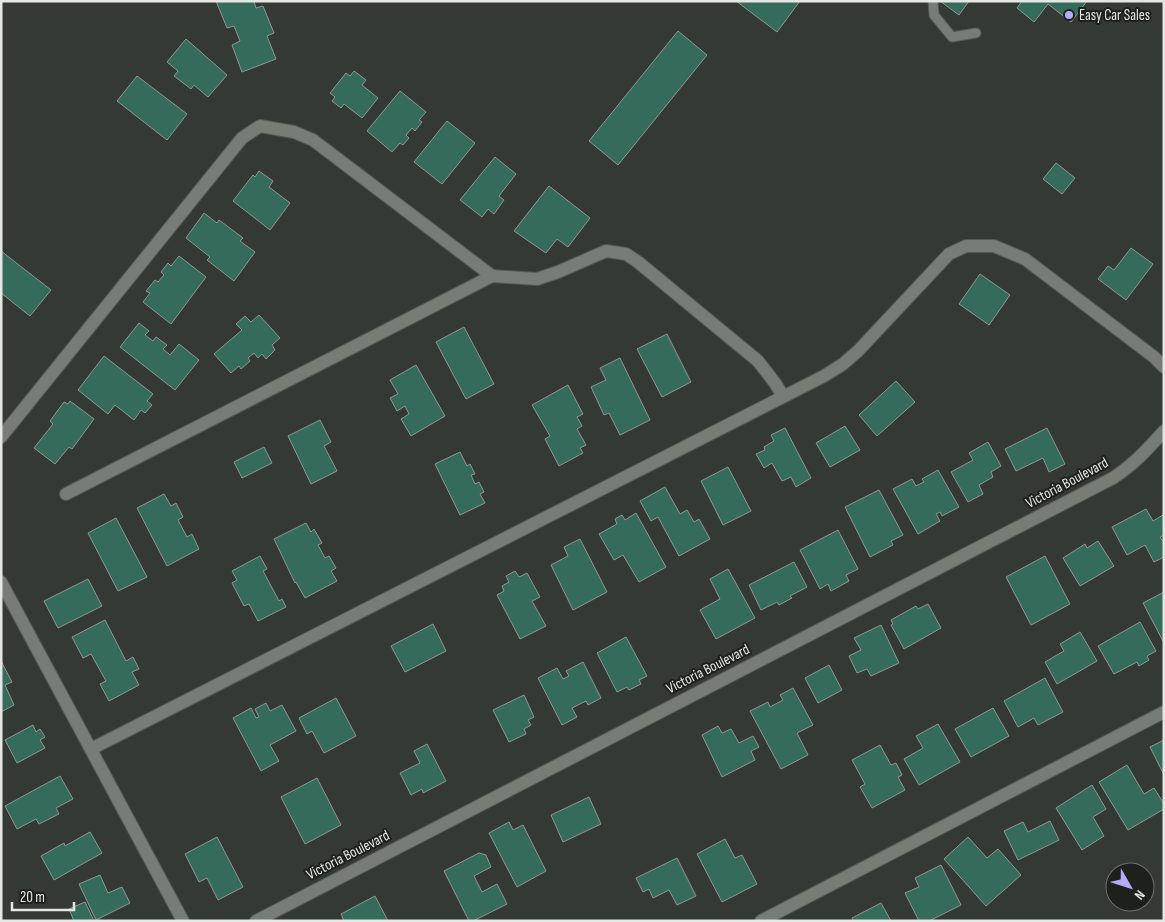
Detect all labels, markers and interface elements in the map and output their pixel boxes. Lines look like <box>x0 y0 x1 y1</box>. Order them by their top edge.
place label: Easy Car Sales <box>1079 6 1150 25</box>
marker: Easy Car Sales <box>1063 9 1075 21</box>
street label: Victoria Boulevard <box>1022 453 1112 513</box>
street label: Victoria Boulevard <box>663 640 753 698</box>
street label: Victoria Boulevard <box>303 826 393 884</box>
north arrow <box>1105 862 1155 912</box>
scale bar <box>12 880 75 912</box>
text: N <box>1131 887 1149 903</box>
text: 20 m <box>20 888 45 907</box>

